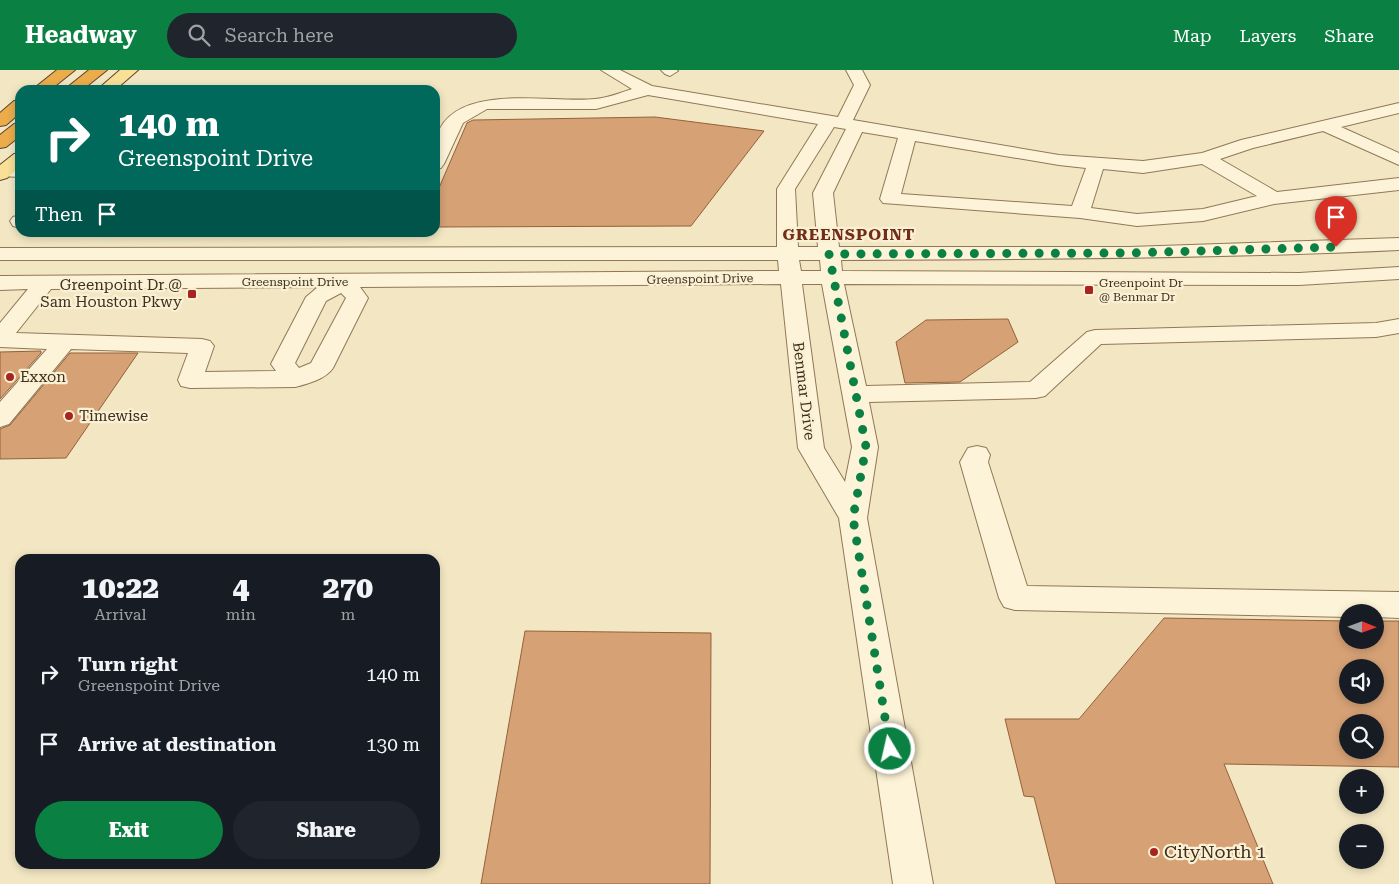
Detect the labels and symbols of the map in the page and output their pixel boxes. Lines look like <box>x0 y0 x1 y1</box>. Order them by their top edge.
pin <box>1315 196 1357 247</box>
district label: GREENSPOINT <box>783 225 915 244</box>
street label: Greenspoint Drive <box>647 271 754 287</box>
street label: Greenspoint Drive <box>242 275 349 289</box>
place label: Greenpoint Dr @ Sam Houston Pkwy <box>40 276 182 311</box>
place label: Greenpoint Dr @ Benmar Dr <box>1099 276 1183 304</box>
marker: Greenpoint Dr @ Benmar Dr <box>1083 284 1095 296</box>
marker: Greenpoint Dr @ Sam Houston Pkwy <box>186 288 198 300</box>
street label: Benmar Drive <box>789 341 819 441</box>
place label: Exxon <box>20 368 66 386</box>
marker: Exxon <box>4 371 16 383</box>
place label: Timewise <box>79 407 148 425</box>
marker: Timewise <box>63 410 75 422</box>
north arrow <box>1339 604 1384 649</box>
position arrow <box>863 722 915 774</box>
place label: CityNorth 1 <box>1164 841 1266 862</box>
marker: CityNorth 1 <box>1148 846 1160 858</box>

